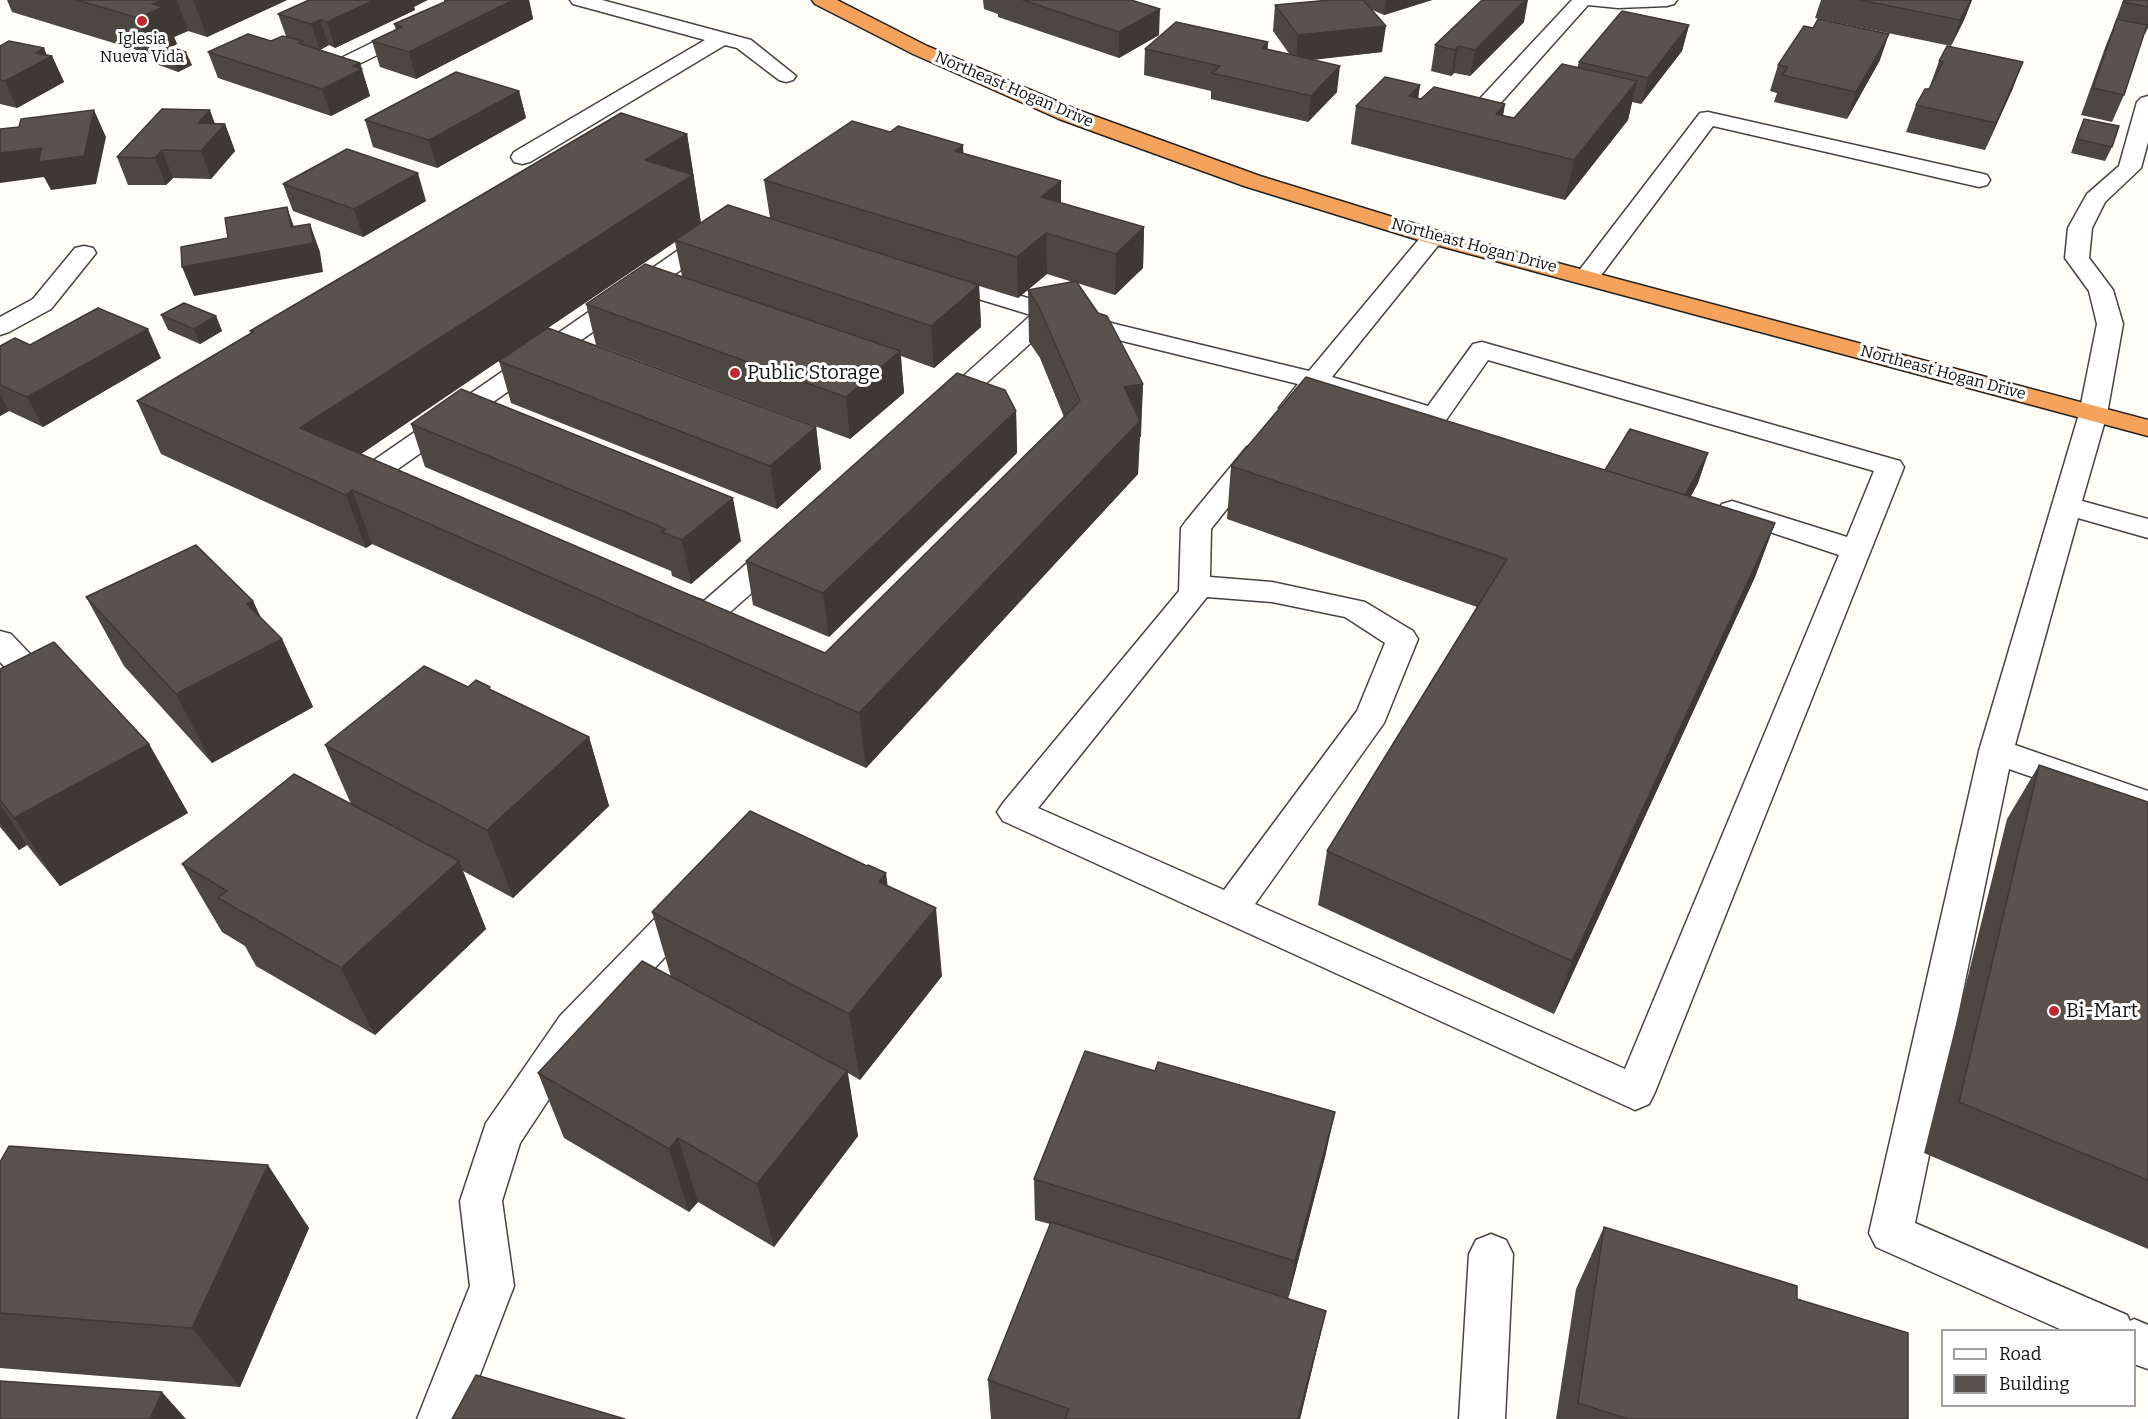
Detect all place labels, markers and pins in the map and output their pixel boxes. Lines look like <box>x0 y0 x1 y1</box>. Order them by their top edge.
marker: Iglesia Nueva Vida <box>135 14 149 28</box>
place label: Iglesia Nueva Vida <box>100 30 184 68</box>
place label: Public Storage <box>747 361 880 385</box>
marker: Public Storage <box>728 366 742 380</box>
place label: Bi-Mart <box>2066 999 2138 1023</box>
marker: Bi-Mart <box>2047 1004 2061 1018</box>

